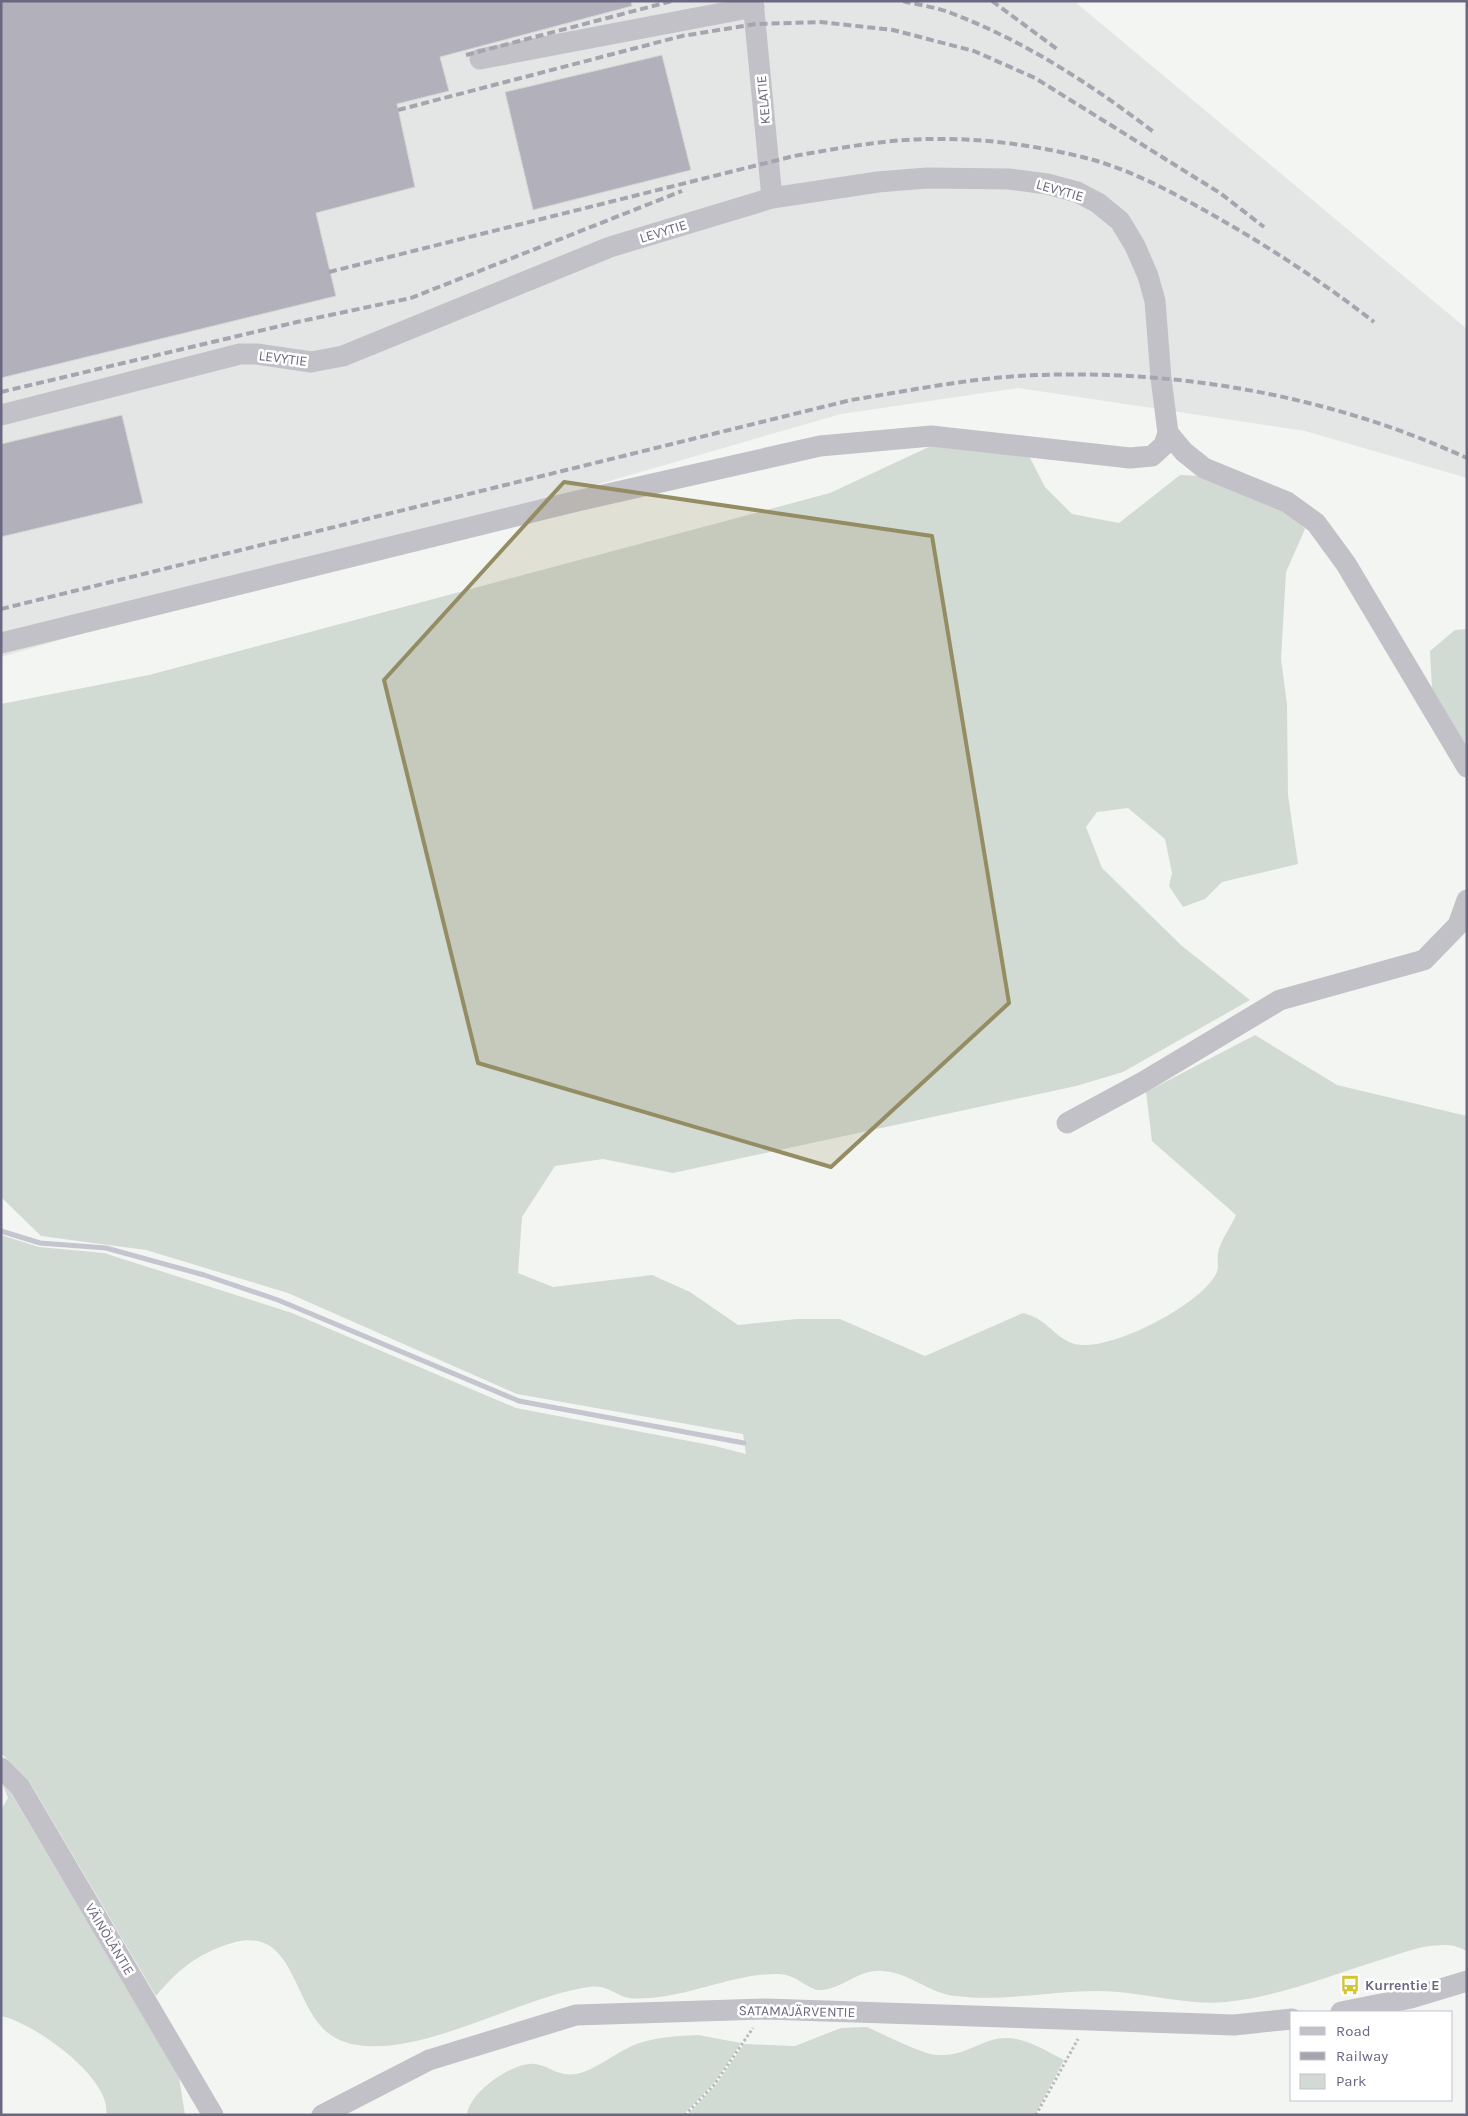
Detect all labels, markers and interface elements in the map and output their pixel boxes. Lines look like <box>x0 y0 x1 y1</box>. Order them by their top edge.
street label: KELATIE <box>753 75 774 125</box>
street label: LEVYTIE <box>1034 176 1086 205</box>
street label: LEVYTIE <box>637 216 689 247</box>
street label: LEVYTIE <box>258 347 308 370</box>
street label: VÄINÖLÄNTIE <box>81 1900 138 1978</box>
bus stop icon: Kurrentie E <box>1339 1974 1361 1996</box>
place label: Kurrentie E <box>1365 1977 1439 1994</box>
street label: SATAMAJÄRVENTIE <box>739 2002 855 2021</box>
legend <box>1290 2011 1453 2101</box>
text: Road <box>1336 2022 1371 2040</box>
text: Railway <box>1336 2047 1388 2065</box>
text: Park <box>1336 2072 1366 2090</box>

